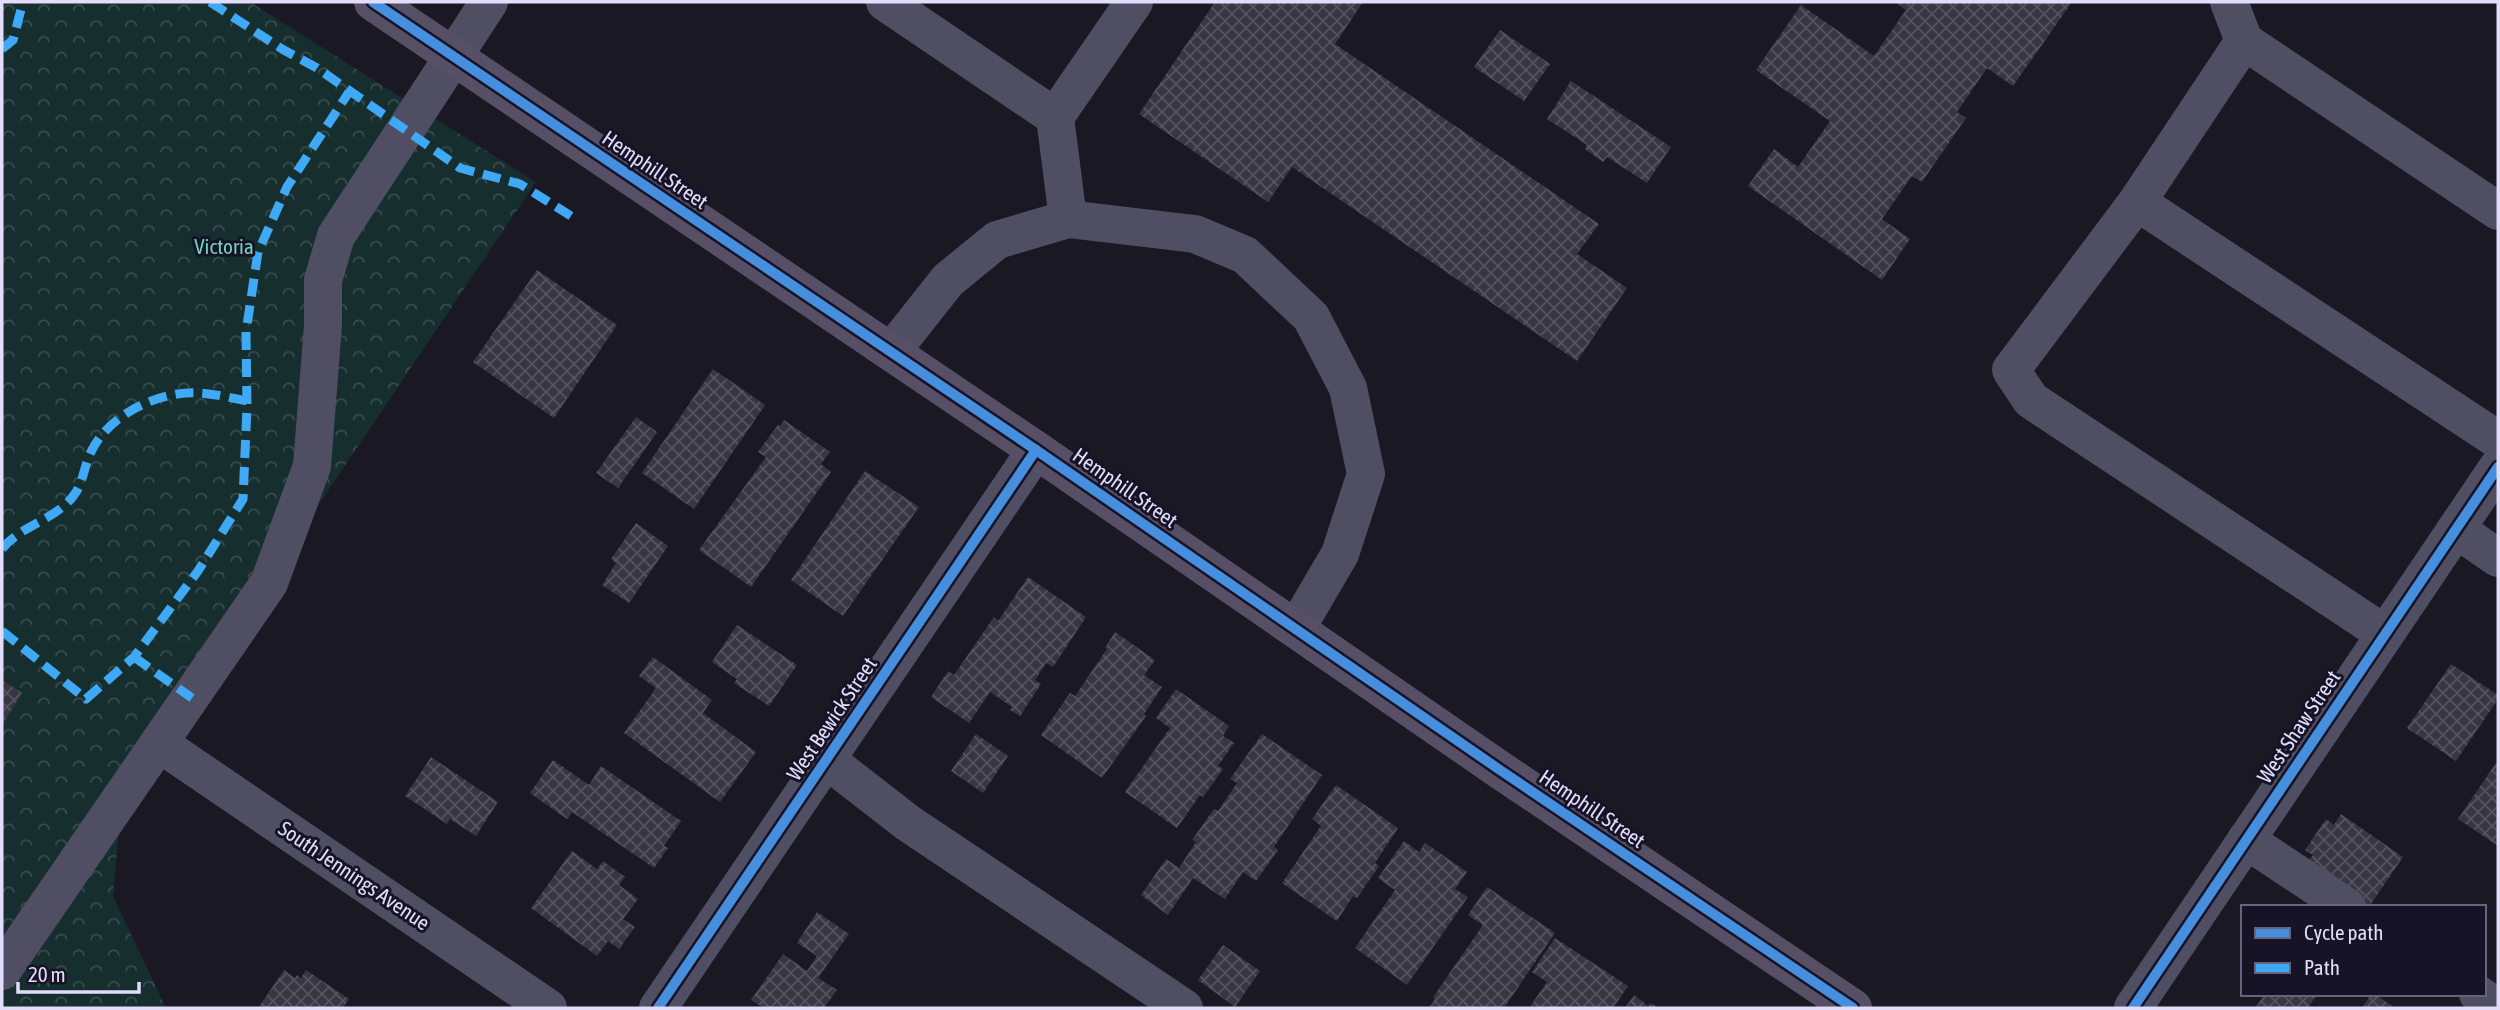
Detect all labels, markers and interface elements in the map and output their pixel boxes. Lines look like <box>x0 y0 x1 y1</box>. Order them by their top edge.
street label: Hemphill Street <box>598 125 713 213</box>
park label: Victoria <box>194 234 254 258</box>
street label: Hemphill Street <box>1069 442 1182 532</box>
street label: West Bewick Street <box>781 652 881 784</box>
street label: West Shaw Street <box>2252 666 2345 787</box>
street label: Hemphill Street <box>1535 764 1650 852</box>
street label: South Jennings Avenue <box>274 816 435 935</box>
legend <box>2241 905 2486 996</box>
text: Cycle path <box>2304 920 2383 944</box>
scale bar <box>18 950 138 994</box>
text: Path <box>2304 955 2340 979</box>
text: 20 m <box>28 962 66 986</box>

